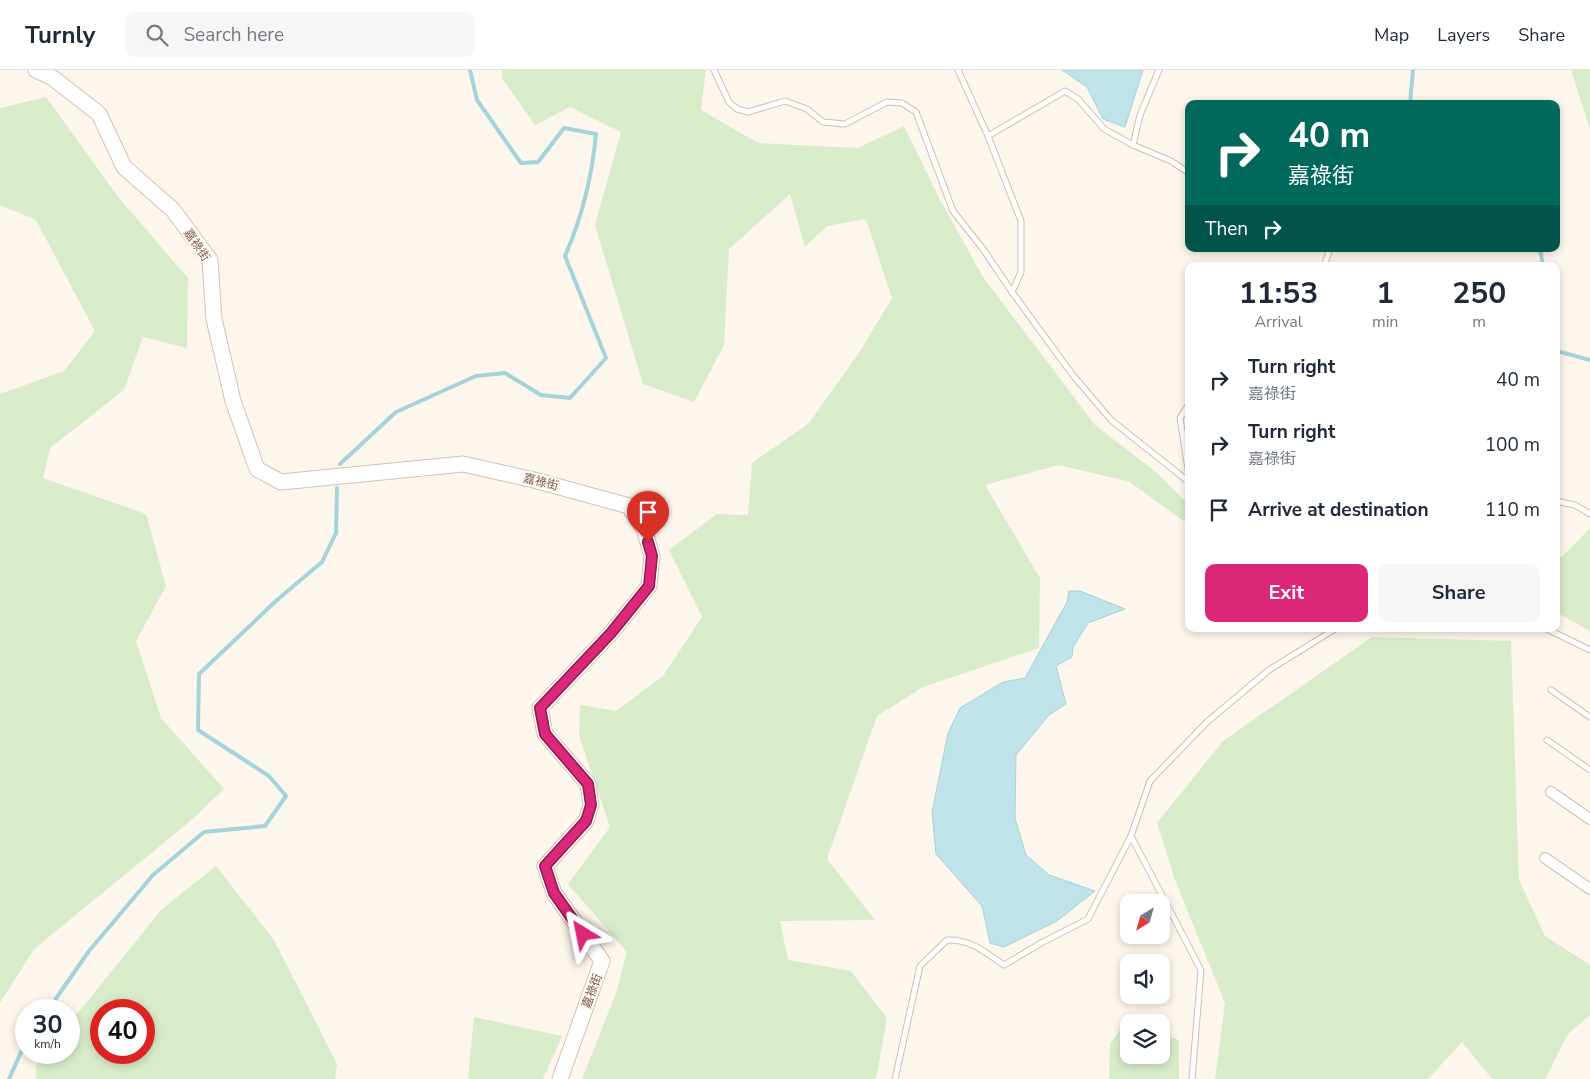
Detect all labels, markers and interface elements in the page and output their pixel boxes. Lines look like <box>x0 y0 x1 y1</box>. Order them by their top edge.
search box <box>125 12 475 57</box>
text: Turnly <box>25 19 95 51</box>
icon: search <box>143 21 171 49</box>
text: Search here <box>183 22 284 48</box>
text: Map <box>1374 23 1409 47</box>
text: Layers <box>1437 23 1490 47</box>
text: Share <box>1518 23 1565 47</box>
text: 40 m <box>1288 112 1370 159</box>
icon: right <box>1205 120 1270 185</box>
text: 嘉祿街 <box>1288 161 1354 191</box>
icon: right <box>1258 215 1286 243</box>
text: Then <box>1205 216 1248 242</box>
street label: 嘉祿街 <box>180 226 214 264</box>
text: 11:53 <box>1239 273 1318 314</box>
text: 1 <box>1376 273 1394 314</box>
text: 250 <box>1452 273 1506 314</box>
text: Arrival <box>1254 311 1303 333</box>
text: min <box>1372 311 1398 333</box>
text: m <box>1472 311 1486 333</box>
text: Turn right <box>1248 354 1335 380</box>
icon: right <box>1205 366 1233 394</box>
text: 40 m <box>1496 367 1540 393</box>
text: 嘉祿街 <box>1248 383 1296 405</box>
text: Turn right <box>1248 419 1335 445</box>
icon: right <box>1205 431 1233 459</box>
text: 100 m <box>1485 432 1540 458</box>
text: 嘉祿街 <box>1248 448 1296 470</box>
street label: 嘉祿街 <box>522 470 560 494</box>
pin <box>627 491 669 542</box>
icon: arrive <box>1205 496 1233 524</box>
text: Arrive at destination <box>1248 497 1429 523</box>
text: 110 m <box>1485 497 1540 523</box>
icon: arrive <box>634 498 662 526</box>
button: Exit <box>1205 564 1368 622</box>
button: Share <box>1378 564 1540 622</box>
north arrow <box>1120 894 1170 944</box>
map controls <box>1120 894 1170 1064</box>
position arrow <box>556 907 608 959</box>
button: sound <box>1120 954 1170 1004</box>
street label: 嘉祿街 <box>578 971 606 1011</box>
speed limit sign: 40 <box>90 999 155 1064</box>
text: 30 <box>32 1008 63 1042</box>
button: layers <box>1120 1014 1170 1064</box>
text: km/h <box>34 1036 61 1052</box>

